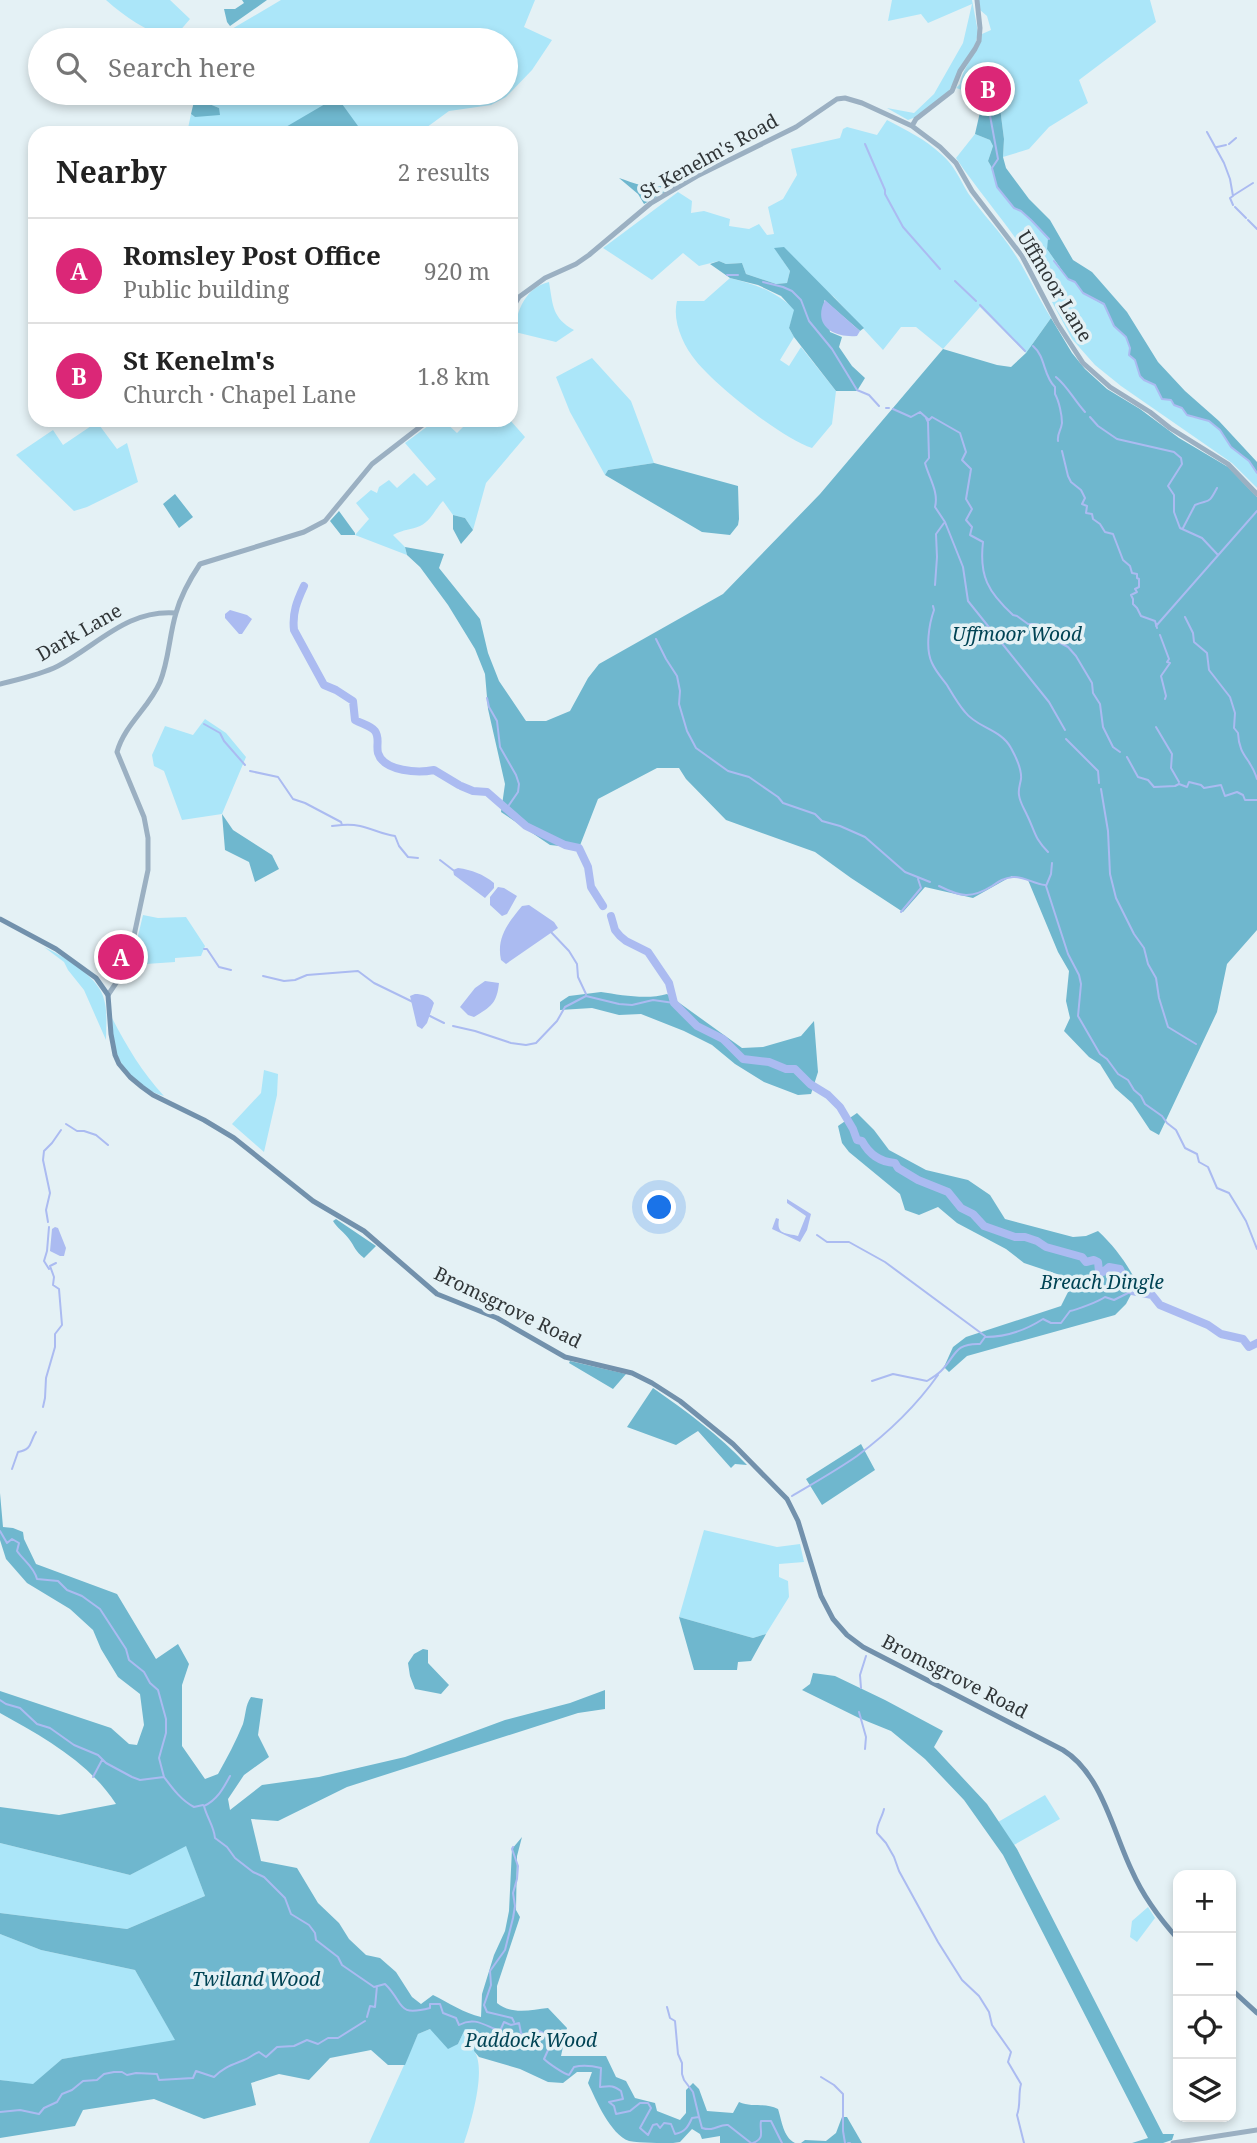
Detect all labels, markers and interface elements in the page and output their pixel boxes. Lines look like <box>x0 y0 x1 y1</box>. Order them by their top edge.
search box <box>28 28 518 105</box>
icon: search <box>52 48 90 86</box>
text: Search here <box>108 49 256 85</box>
pin: B <box>965 63 1011 115</box>
street label: St Kenelm's Road <box>635 107 783 205</box>
text: Nearby <box>56 151 167 192</box>
text: 2 results <box>397 156 490 188</box>
street label: Uffmoor Lane <box>1011 225 1099 347</box>
text: Romsley Post Office <box>123 237 381 273</box>
text: A <box>70 255 88 287</box>
text: 920 m <box>424 255 490 287</box>
text: Public building <box>123 273 289 305</box>
text: St Kenelm's <box>123 342 275 378</box>
text: B <box>71 360 87 392</box>
text: 1.8 km <box>417 360 490 392</box>
text: Church · Chapel Lane <box>123 378 356 410</box>
street label: Dark Lane <box>32 597 126 667</box>
park label: Uffmoor Wood <box>952 621 1083 647</box>
pin: A <box>98 931 144 983</box>
your location <box>642 1190 676 1224</box>
street label: Bromsgrove Road <box>430 1260 586 1354</box>
park label: Breach Dingle <box>1039 1269 1164 1295</box>
street label: Bromsgrove Road <box>877 1628 1033 1724</box>
map controls <box>1173 1870 1236 2122</box>
button: + <box>1173 1870 1236 1933</box>
button: − <box>1173 1933 1236 1996</box>
park label: Twiland Wood <box>192 1966 321 1992</box>
button: locate <box>1173 1996 1236 2059</box>
park label: Paddock Wood <box>464 2027 598 2053</box>
button: layers <box>1173 2059 1236 2122</box>

